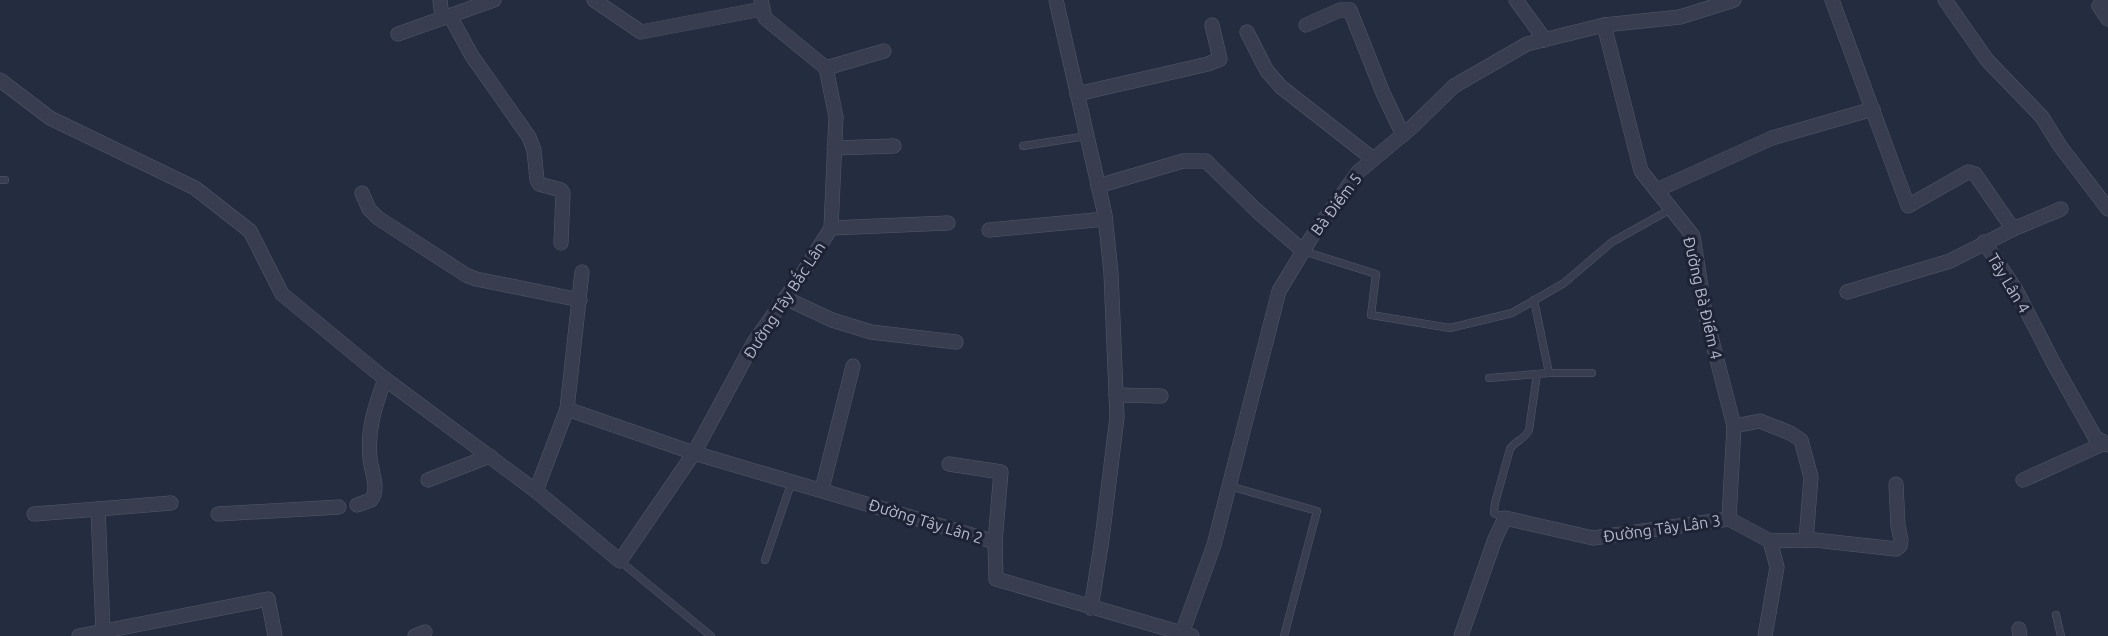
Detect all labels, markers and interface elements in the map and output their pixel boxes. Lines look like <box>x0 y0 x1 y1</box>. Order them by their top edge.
street label: Bà Điểm 5 <box>1307 169 1365 239</box>
street label: Đường Bà Điểm 4 <box>1680 235 1726 361</box>
street label: Đường Tây Bắc Lân <box>737 237 828 362</box>
street label: Tây Lân 4 <box>1984 250 2034 316</box>
street label: Đường Tây Lân 2 <box>867 495 985 547</box>
street label: Đường Tây Lân 3 <box>1602 511 1722 545</box>

